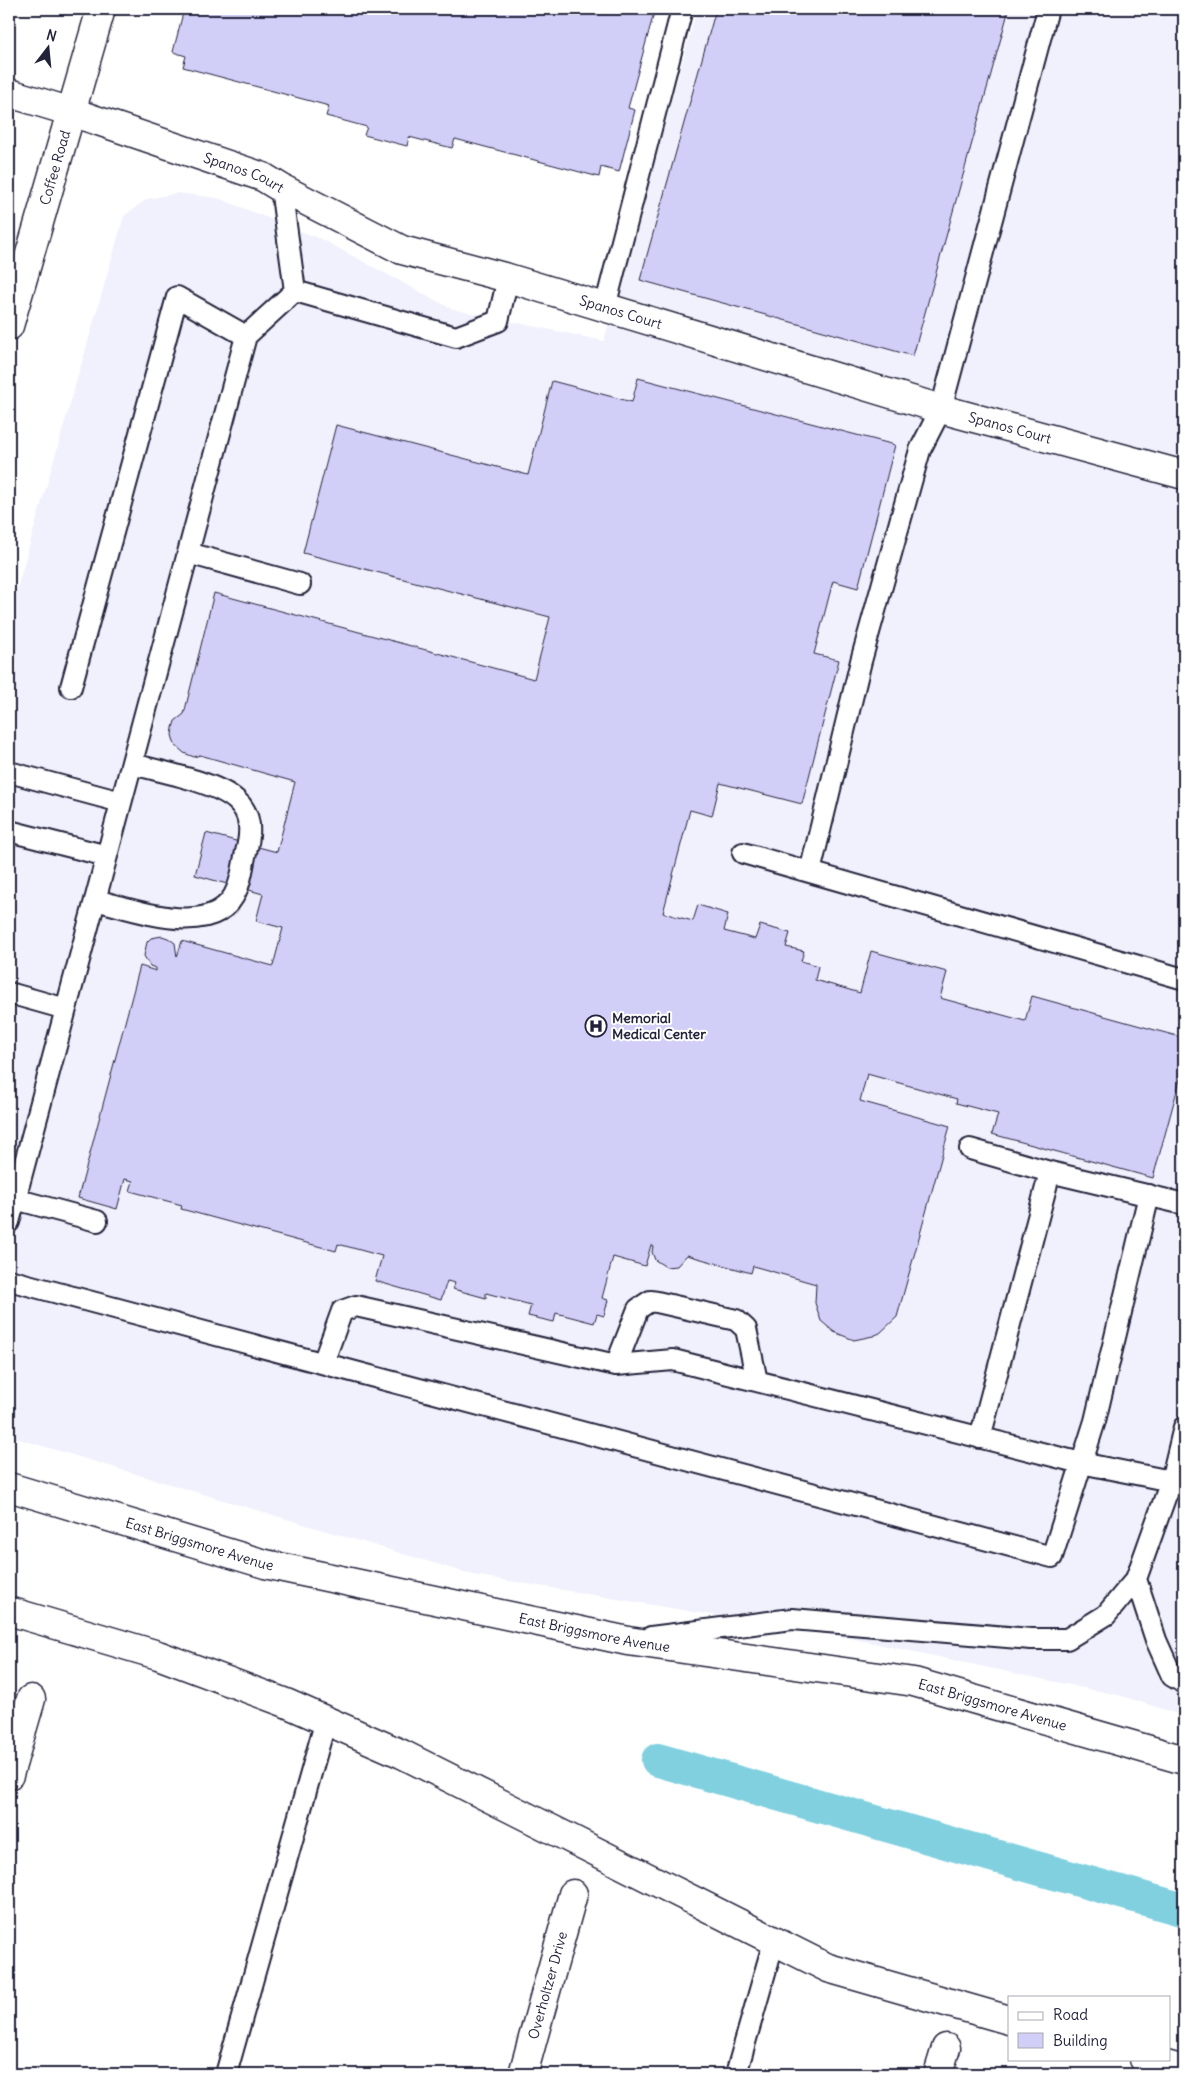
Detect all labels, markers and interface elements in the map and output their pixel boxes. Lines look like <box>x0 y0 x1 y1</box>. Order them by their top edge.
north arrow <box>22 22 72 72</box>
text: N <box>44 26 59 45</box>
street label: Coffee Road <box>36 128 74 207</box>
street label: Spanos Court <box>201 148 288 197</box>
street label: Spanos Court <box>577 291 664 333</box>
street label: Spanos Court <box>966 408 1054 448</box>
place label: Memorial Medical Center <box>612 1009 706 1043</box>
hospital icon: Memorial Medical Center <box>584 1014 608 1038</box>
street label: East Briggsmore Avenue <box>123 1514 275 1575</box>
street label: East Briggsmore Avenue <box>517 1609 671 1656</box>
street label: East Briggsmore Avenue <box>916 1675 1069 1735</box>
street label: Overholtzer Drive <box>524 1930 571 2041</box>
legend <box>1008 1996 1170 2060</box>
text: Road <box>1053 2005 1088 2024</box>
text: Building <box>1053 2031 1108 2050</box>

